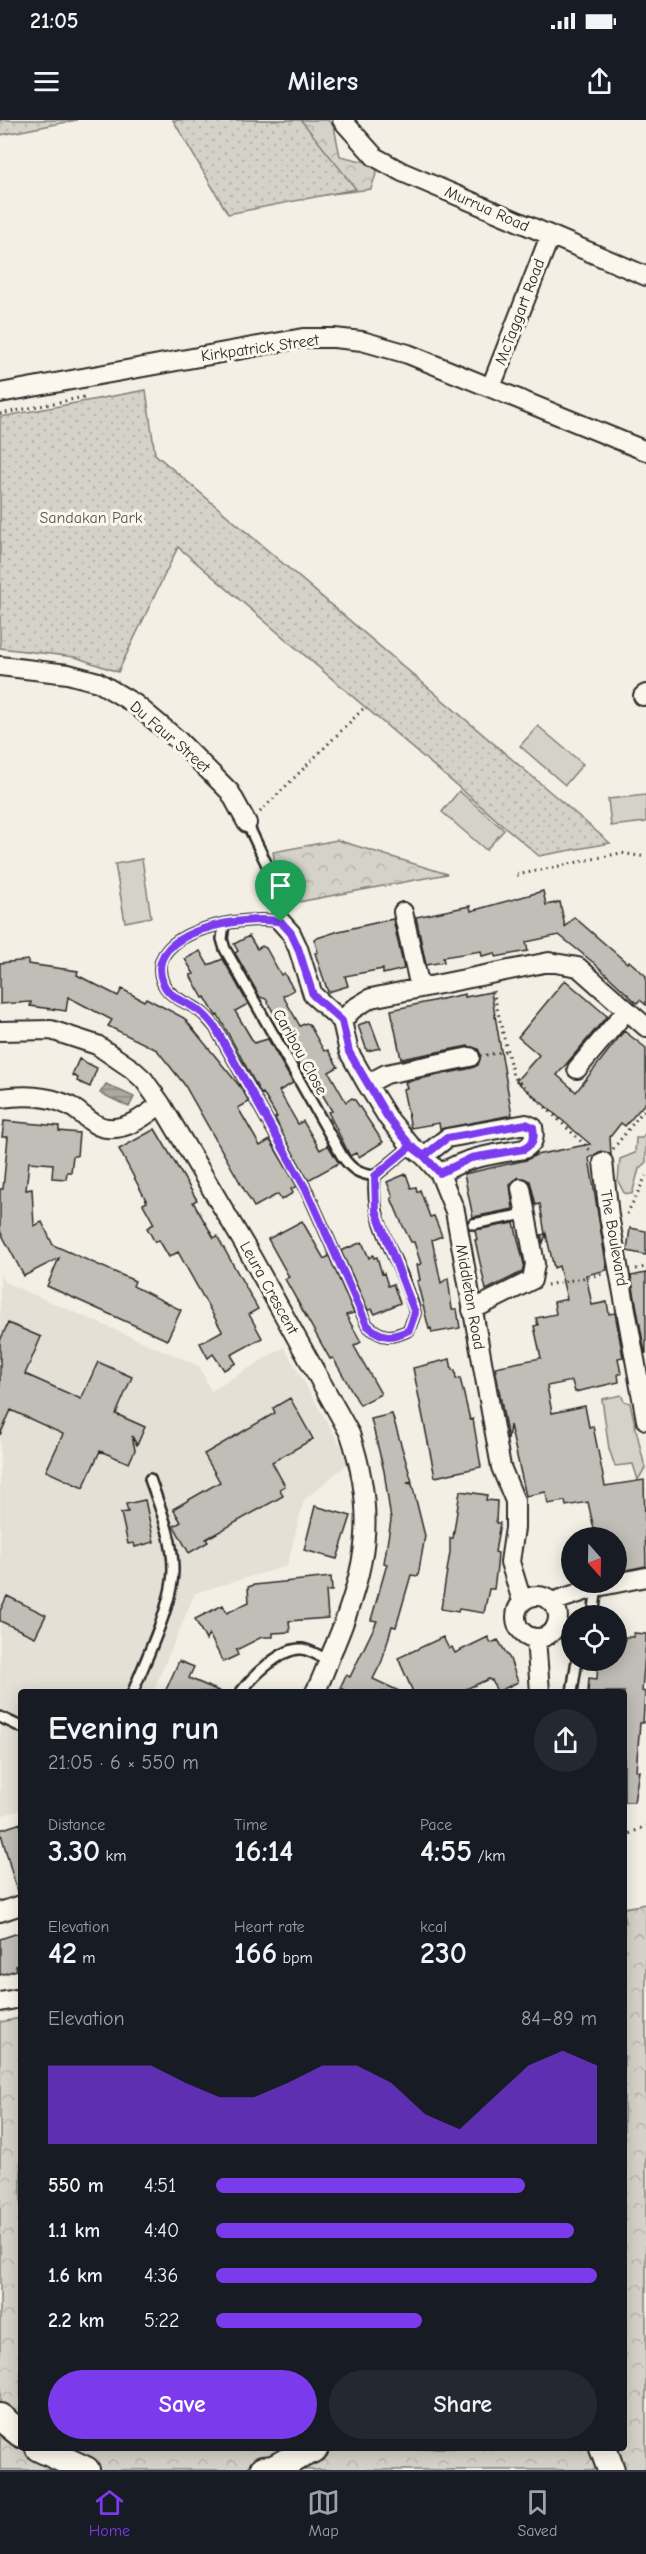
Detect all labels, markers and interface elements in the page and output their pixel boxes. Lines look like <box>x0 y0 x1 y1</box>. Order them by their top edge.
text: 21:05 <box>30 8 78 34</box>
icon: menu <box>30 65 63 98</box>
icon: share <box>583 65 616 98</box>
text: Milers <box>288 66 358 97</box>
street label: Murrua Road <box>442 182 532 236</box>
street label: McTaggart Road <box>491 256 549 368</box>
street label: Kirkpatrick Street <box>200 331 321 365</box>
park label: Sandakan Park <box>39 509 143 527</box>
street label: Du Faur Street <box>126 697 214 777</box>
pin <box>255 860 306 922</box>
icon: arrive <box>264 869 297 902</box>
street label: Caribou Close <box>269 1006 331 1098</box>
street label: The Boulevard <box>597 1188 631 1288</box>
street label: Leura Crescent <box>236 1238 302 1338</box>
street label: Middleton Road <box>452 1243 488 1351</box>
north arrow <box>561 1527 627 1593</box>
map controls <box>561 1527 627 1671</box>
button: locate <box>561 1605 627 1671</box>
text: Evening run <box>48 1709 219 1747</box>
button: share <box>534 1709 597 1772</box>
text: 21:05 · 6 × 550 m <box>48 1751 199 1774</box>
text: Distance <box>48 1816 105 1834</box>
text: Time <box>234 1816 267 1834</box>
text: Pace <box>420 1816 452 1834</box>
text: 3.30 <box>48 1834 100 1869</box>
text: 16:14 <box>234 1834 293 1869</box>
text: 4:55 <box>420 1834 472 1869</box>
text: km <box>100 1847 127 1865</box>
text: /km <box>472 1847 505 1865</box>
text: Elevation <box>48 1918 109 1936</box>
text: Heart rate <box>234 1918 305 1936</box>
text: kcal <box>420 1918 447 1936</box>
text: 42 <box>48 1936 77 1971</box>
text: 166 <box>234 1936 277 1971</box>
text: 230 <box>420 1936 467 1971</box>
text: m <box>77 1949 96 1967</box>
text: bpm <box>277 1949 313 1967</box>
text: Elevation <box>48 2007 125 2030</box>
text: 84–89 m <box>521 2007 597 2030</box>
text: 550 m <box>48 2174 104 2197</box>
text: 4:51 <box>144 2174 176 2197</box>
text: 1.1 km <box>48 2219 100 2242</box>
text: 4:40 <box>144 2219 179 2242</box>
text: 1.6 km <box>48 2264 103 2287</box>
text: 4:36 <box>144 2264 178 2287</box>
text: 2.2 km <box>48 2309 104 2332</box>
text: 5:22 <box>144 2309 179 2332</box>
button: Save <box>48 2370 317 2439</box>
button: Share <box>329 2370 597 2439</box>
tab: Home <box>89 2486 130 2540</box>
tab: Map <box>307 2486 340 2540</box>
tab: Saved <box>517 2486 557 2540</box>

